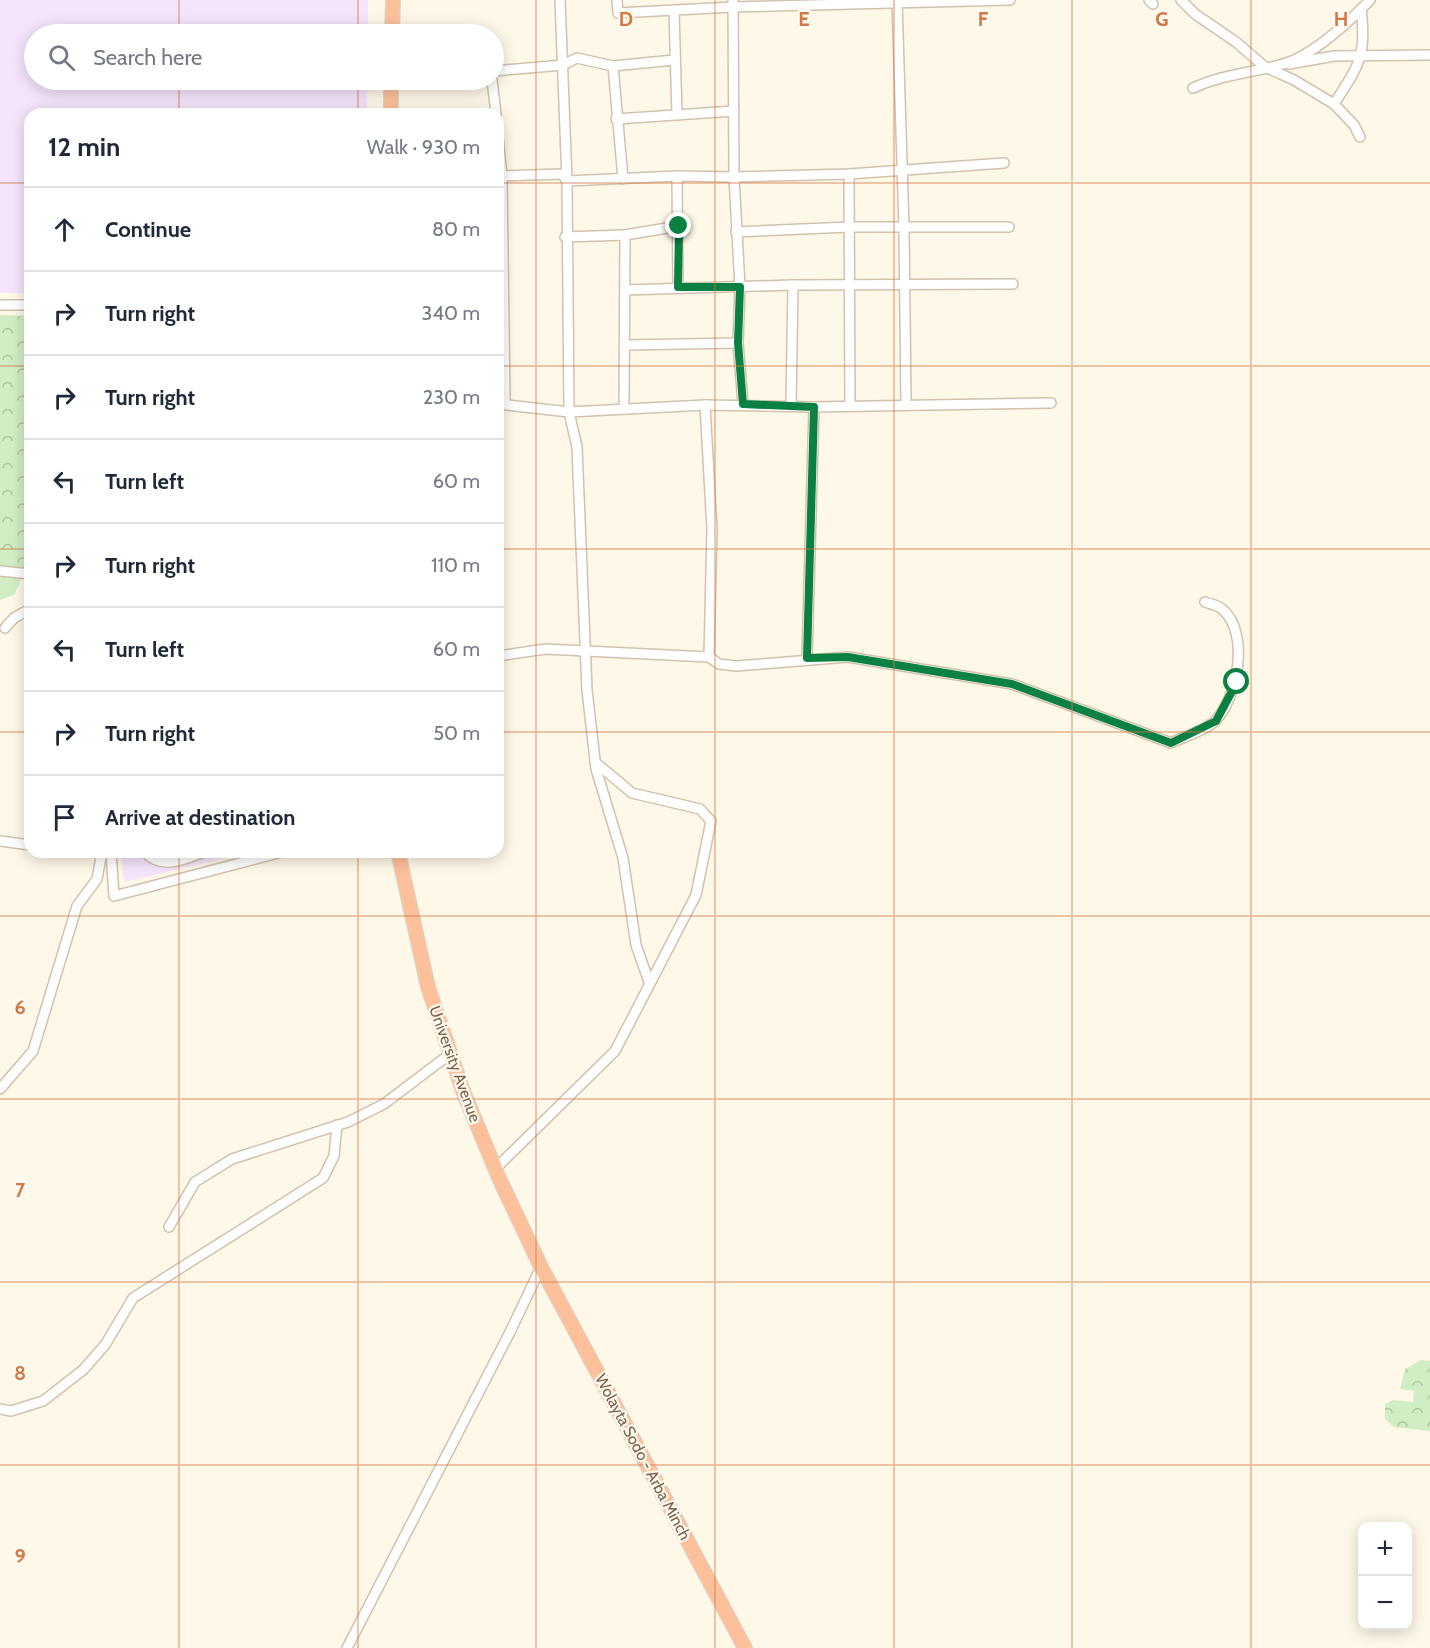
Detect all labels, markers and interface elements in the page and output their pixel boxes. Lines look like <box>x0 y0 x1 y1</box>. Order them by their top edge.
text: D <box>619 7 633 31</box>
text: E <box>798 7 810 31</box>
text: F <box>978 7 989 31</box>
text: G <box>1155 7 1169 31</box>
text: H <box>1334 7 1348 31</box>
search box <box>24 24 504 90</box>
icon: search <box>45 41 78 74</box>
text: Search here <box>93 44 202 71</box>
text: 12 min <box>48 131 120 163</box>
text: Walk · 930 m <box>367 135 480 159</box>
route end <box>665 212 691 238</box>
icon: ahead <box>48 213 81 246</box>
text: Continue <box>105 216 191 243</box>
text: 80 m <box>432 217 480 241</box>
icon: right <box>48 297 81 330</box>
text: Turn right <box>105 300 195 327</box>
text: 340 m <box>422 301 480 325</box>
icon: right <box>48 381 81 414</box>
text: Turn right <box>105 384 195 411</box>
text: 230 m <box>423 385 480 409</box>
icon: left <box>48 465 81 498</box>
text: Turn left <box>105 468 184 495</box>
text: 60 m <box>433 469 480 493</box>
icon: right <box>48 549 81 582</box>
text: Turn right <box>105 552 195 579</box>
text: 110 m <box>431 553 480 577</box>
icon: left <box>48 633 81 666</box>
text: Turn left <box>105 636 184 663</box>
text: 60 m <box>433 637 480 661</box>
route start <box>1223 668 1249 694</box>
icon: right <box>48 717 81 750</box>
text: Turn right <box>105 720 195 747</box>
text: 50 m <box>433 721 480 745</box>
icon: arrive <box>48 801 81 834</box>
text: Arrive at destination <box>105 804 295 831</box>
text: 6 <box>14 995 26 1019</box>
street label: University Avenue <box>425 1003 485 1125</box>
text: 7 <box>15 1178 26 1202</box>
text: 8 <box>14 1361 26 1385</box>
street label: Wolayta Sodo - Arba Minch <box>591 1371 695 1543</box>
map controls <box>1358 1522 1412 1630</box>
button: + <box>1358 1522 1412 1576</box>
text: 9 <box>14 1544 26 1568</box>
button: − <box>1358 1576 1412 1630</box>

